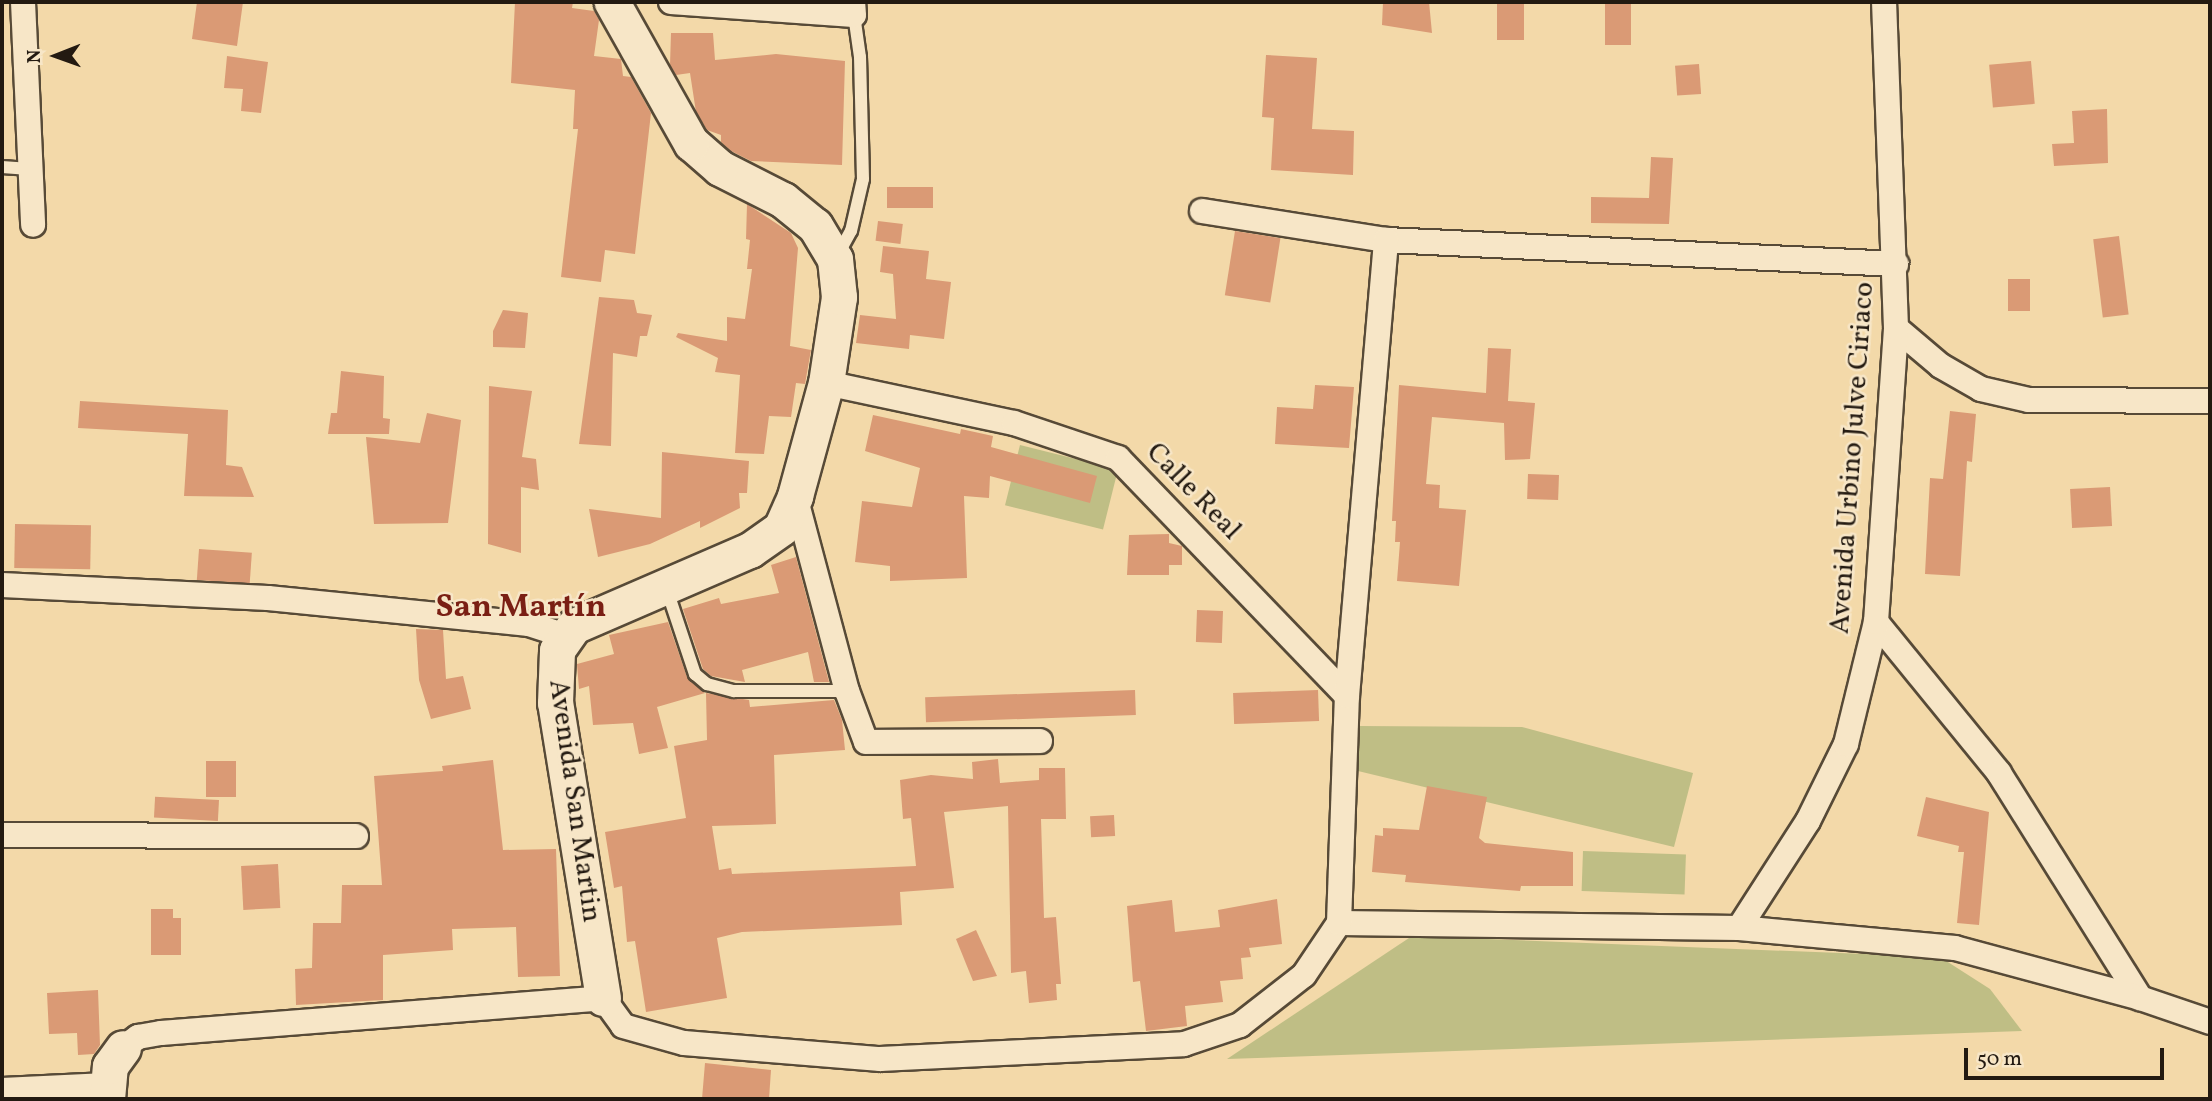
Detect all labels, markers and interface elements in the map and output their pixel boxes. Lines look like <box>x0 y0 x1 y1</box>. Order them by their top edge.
north arrow <box>21 21 91 91</box>
text: N <box>22 49 48 63</box>
street label: Avenida Urbino Julve Ciriaco <box>1824 281 1882 635</box>
street label: Calle Real <box>1139 436 1247 548</box>
district label: San Martín <box>436 589 606 627</box>
street label: Avenida San Martin <box>540 677 608 925</box>
scale bar <box>1967 1034 2166 1078</box>
text: 50 m <box>1977 1045 2022 1074</box>

